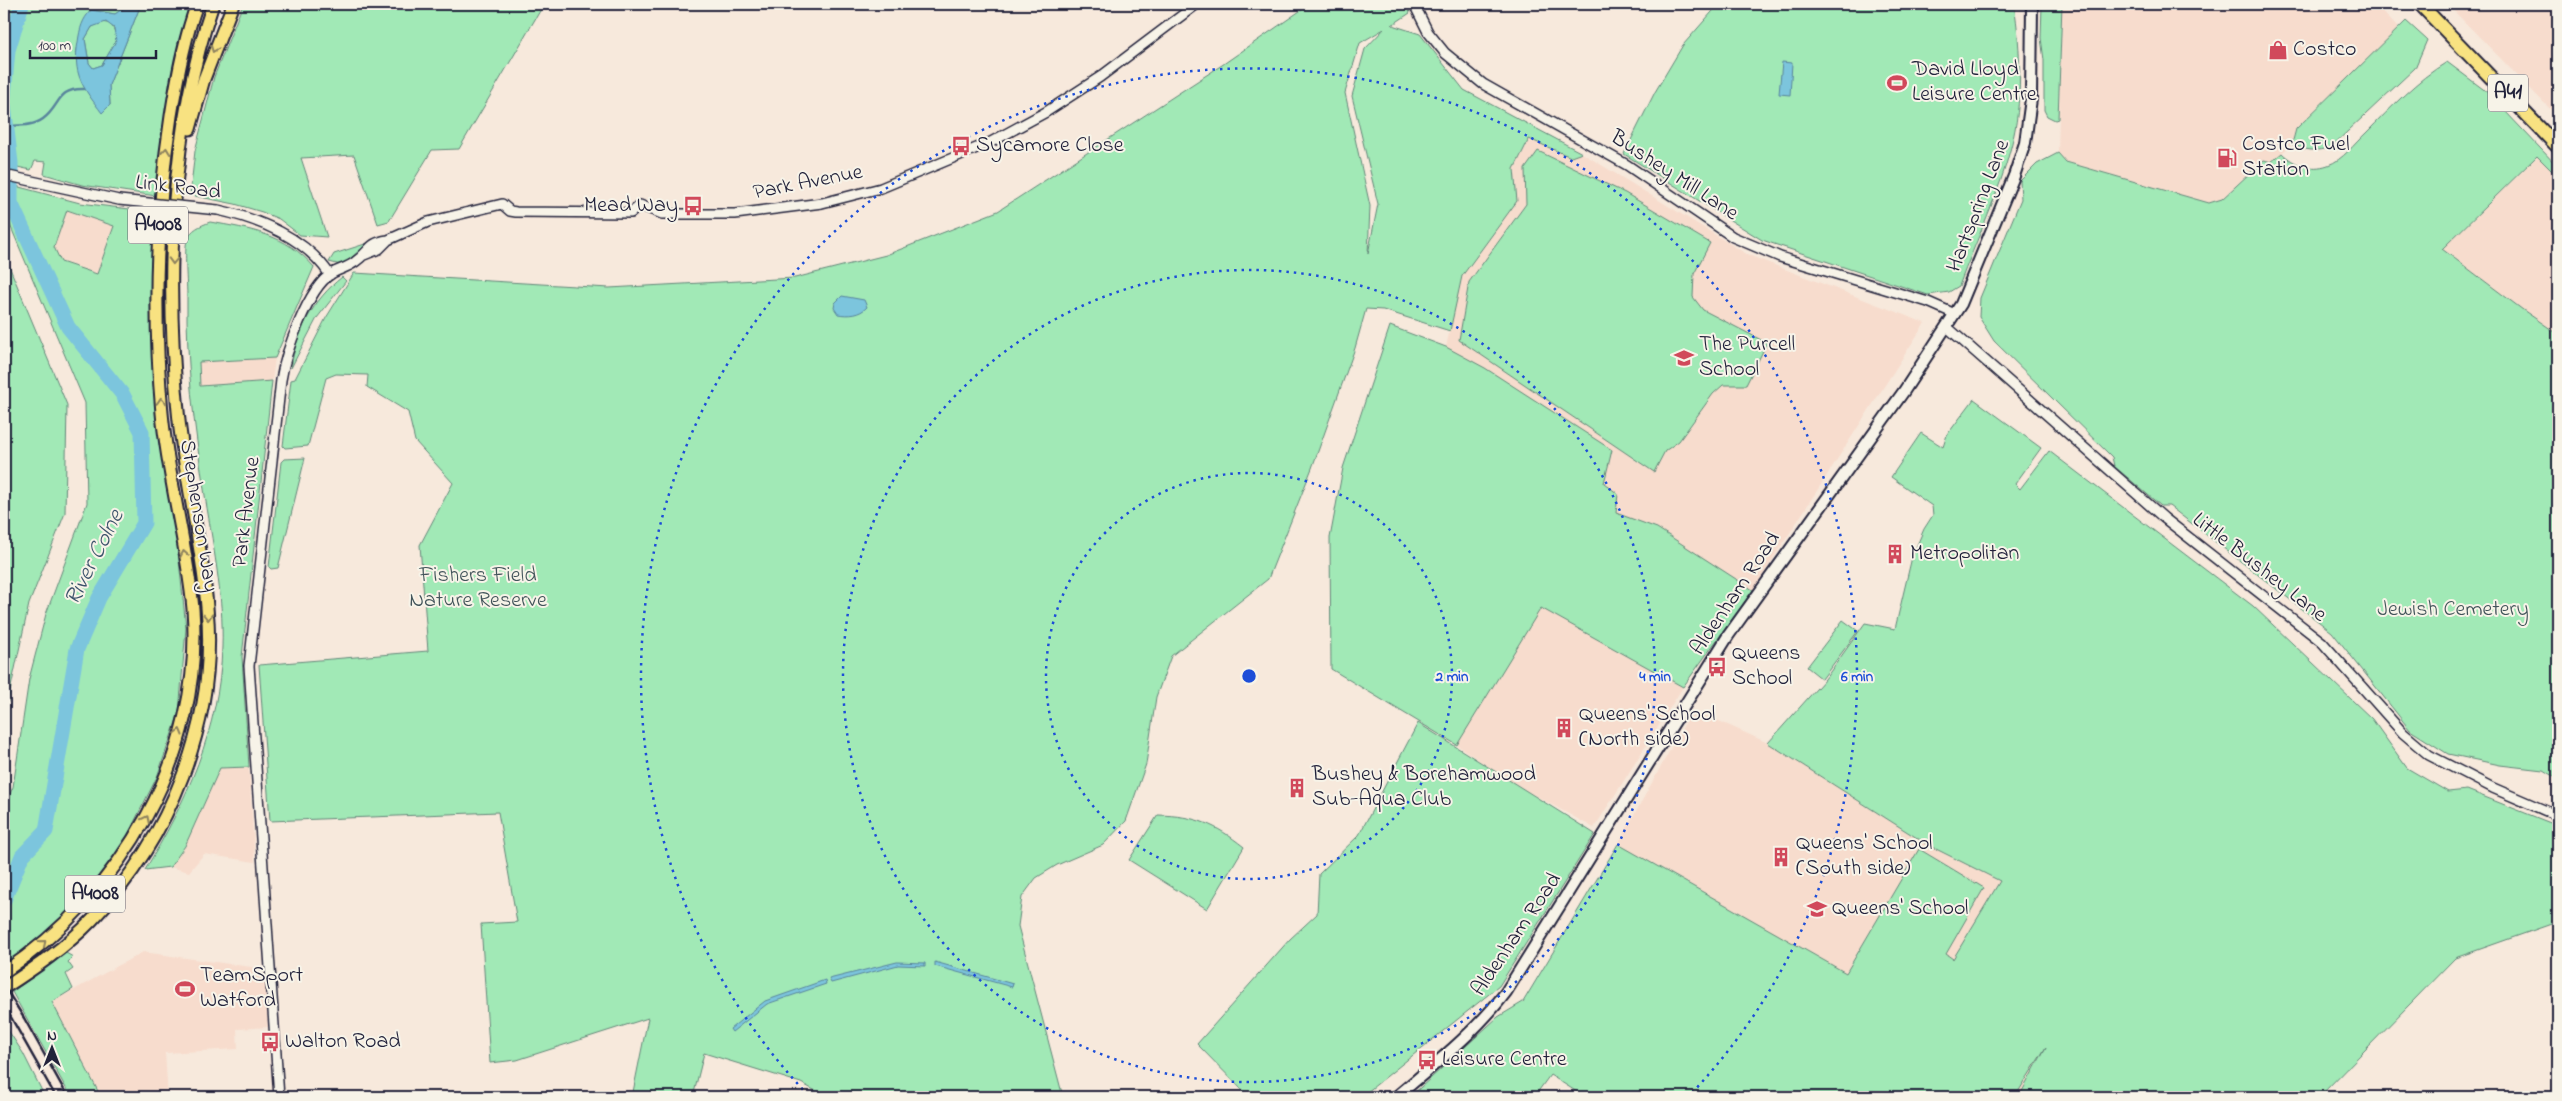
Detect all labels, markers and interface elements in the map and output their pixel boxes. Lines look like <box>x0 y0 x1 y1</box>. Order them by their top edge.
scale bar <box>30 28 156 60</box>
place label: Costco <box>2293 34 2356 66</box>
text: 100 m <box>38 35 71 57</box>
shop icon: Costco <box>2267 39 2289 61</box>
one-way arrow <box>210 44 220 53</box>
place label: David Lloyd Leisure Centre <box>1911 54 2037 111</box>
sports icon: David Lloyd Leisure Centre <box>1886 72 1908 94</box>
road number: A41 <box>2488 75 2528 112</box>
street label: Bushey Mill Lane <box>1602 122 1745 230</box>
place label: Costco Fuel Station <box>2242 129 2350 186</box>
place label: Sycamore Close <box>976 130 1124 163</box>
bus stop icon: Sycamore Close <box>950 135 972 157</box>
street label: Hartspring Lane <box>1939 135 2020 277</box>
one-way arrow <box>160 147 171 155</box>
fuel station icon: Costco Fuel Station <box>2216 147 2238 169</box>
street label: Park Avenue <box>750 157 866 209</box>
street label: Link Road <box>133 167 223 209</box>
place label: Mead Way <box>584 190 678 223</box>
bus stop icon: Mead Way <box>682 195 704 217</box>
road number: A4008 <box>128 206 188 244</box>
one-way arrow <box>168 258 178 265</box>
place label: The Purcell School <box>1699 329 1795 386</box>
school or university icon: The Purcell School <box>1673 347 1695 369</box>
one-way arrow <box>156 396 167 404</box>
street label: Stephenson Way <box>169 437 226 595</box>
street label: Park Avenue <box>224 455 270 569</box>
water label: River Colne <box>56 503 135 612</box>
street label: Little Bushey Lane <box>2184 505 2333 632</box>
street label: Aldenham Road <box>1683 526 1789 662</box>
place label: Metropolitan <box>1910 538 2019 570</box>
building icon: Metropolitan <box>1884 543 1906 565</box>
one-way arrow <box>180 550 190 558</box>
park label: Fishers Field Nature Reserve <box>409 560 547 617</box>
park label: Jewish Cemetery <box>2377 594 2529 627</box>
one-way arrow <box>203 614 213 621</box>
place label: Queens School <box>1732 638 1800 695</box>
bus stop icon: Queens School <box>1706 656 1728 678</box>
text: 2 min <box>1435 666 1469 688</box>
text: 4 min <box>1638 666 1671 688</box>
text: 6 min <box>1840 666 1874 688</box>
centre of rings <box>1240 667 1258 685</box>
place label: Queens' School (North side) <box>1579 699 1715 756</box>
building icon: Queens' School (North side) <box>1553 717 1575 739</box>
one-way arrow <box>173 728 184 737</box>
place label: Bushey & Borehamwood Sub-Aqua Club <box>1311 759 1536 816</box>
building icon: Bushey & Borehamwood Sub-Aqua Club <box>1286 777 1308 799</box>
one-way arrow <box>140 815 150 824</box>
place label: Queens' School (South side) <box>1796 828 1932 885</box>
building icon: Queens' School (South side) <box>1770 846 1792 868</box>
street label: Aldenham Road <box>1464 867 1570 1003</box>
road number: A4008 <box>65 876 125 912</box>
place label: Queens' School <box>1832 893 1968 925</box>
school or university icon: Queens' School <box>1806 898 1828 920</box>
one-way arrow <box>37 940 46 949</box>
place label: TeamSport Watford <box>200 960 304 1017</box>
sports icon: TeamSport Watford <box>174 978 196 1000</box>
north arrow <box>28 1024 78 1074</box>
text: N <box>47 1026 57 1047</box>
place label: Walton Road <box>285 1026 401 1058</box>
bus stop icon: Walton Road <box>259 1031 281 1053</box>
place label: Leisure Centre <box>1442 1044 1567 1076</box>
bus stop icon: Leisure Centre <box>1416 1049 1438 1071</box>

